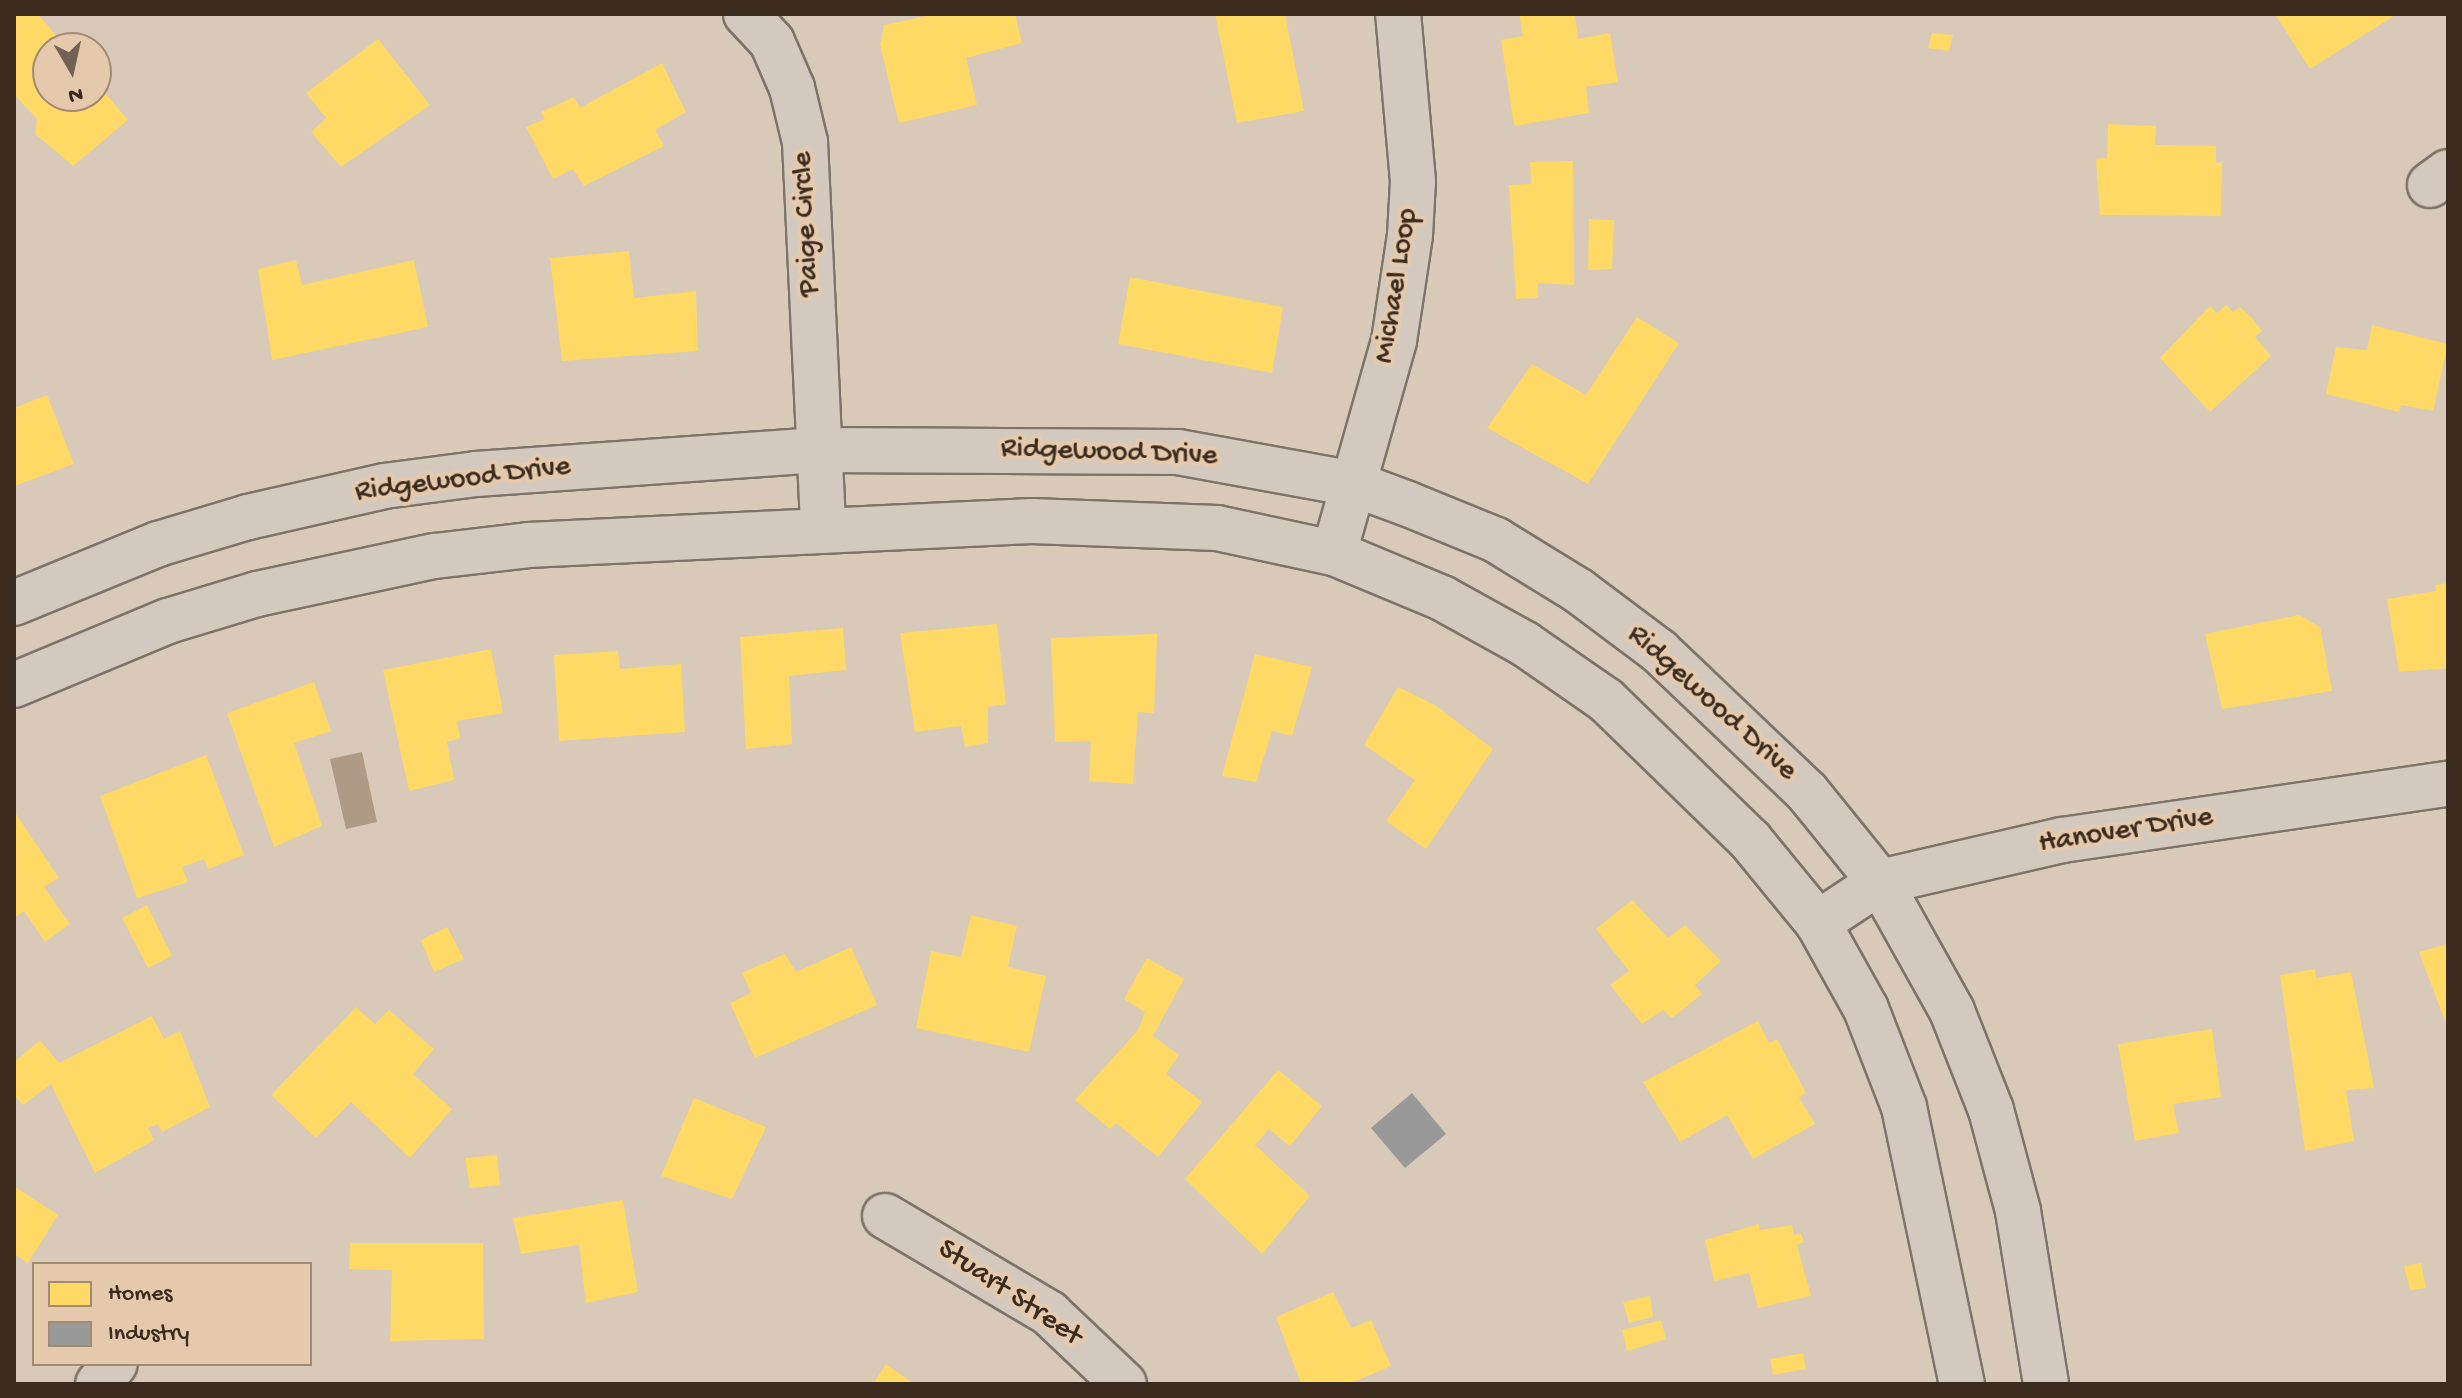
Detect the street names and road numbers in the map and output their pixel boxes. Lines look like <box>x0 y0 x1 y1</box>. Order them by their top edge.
street label: Paige Circle <box>786 151 830 297</box>
street label: Michael Loop <box>1368 206 1428 366</box>
street label: Ridgewood Drive <box>1000 432 1218 476</box>
street label: Ridgewood Drive <box>353 450 573 512</box>
street label: Ridgewood Drive <box>1618 618 1804 790</box>
street label: Hanover Drive <box>2037 800 2215 864</box>
street label: Stuart Street <box>930 1232 1088 1356</box>

